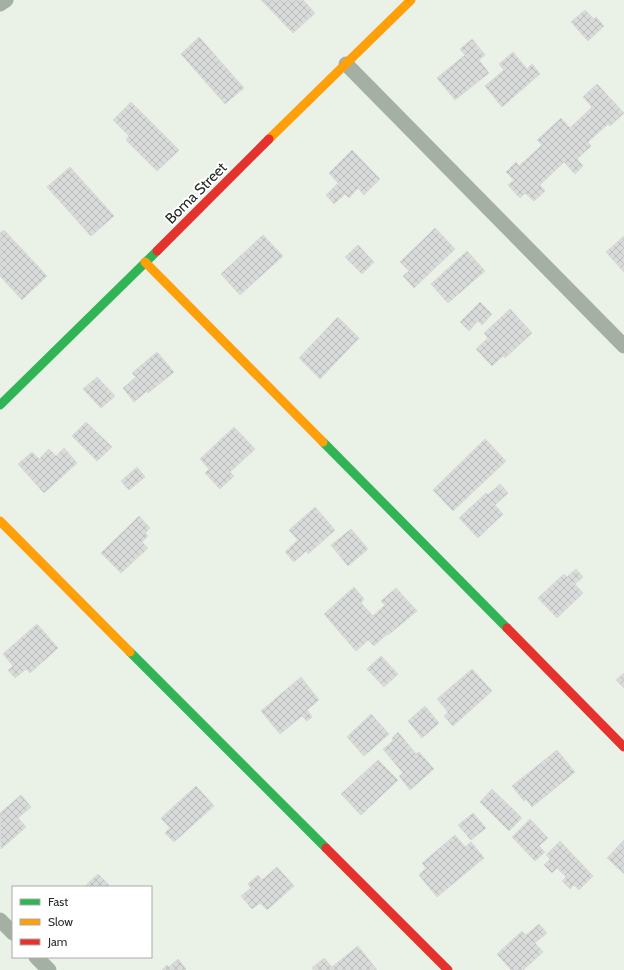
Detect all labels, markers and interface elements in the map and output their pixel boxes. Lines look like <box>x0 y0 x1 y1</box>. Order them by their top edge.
street label: Boma Street <box>162 159 230 227</box>
legend <box>12 886 152 958</box>
text: Fast <box>48 894 68 909</box>
text: Slow <box>48 914 73 929</box>
text: Jam <box>47 934 67 949</box>

